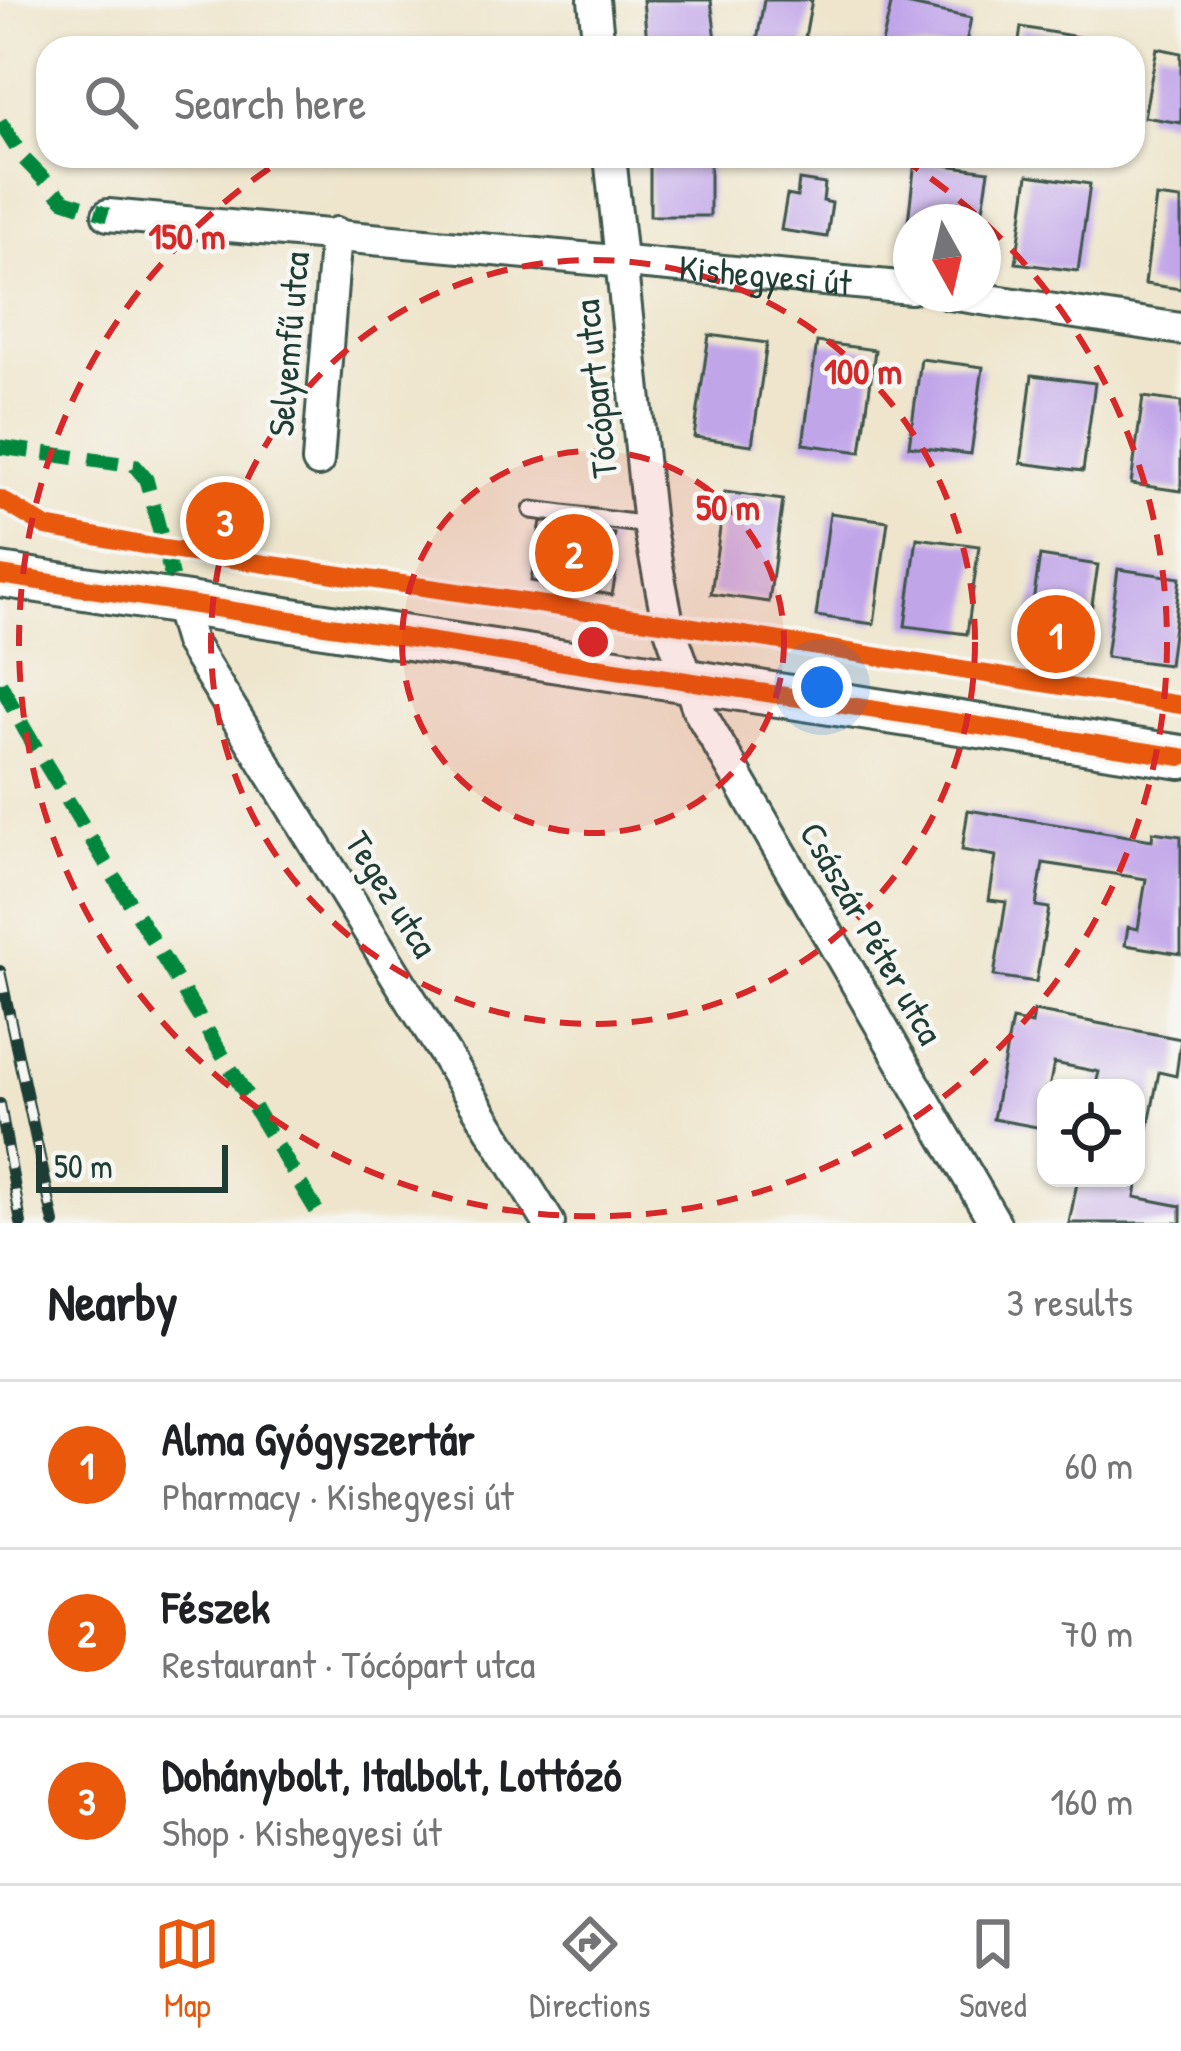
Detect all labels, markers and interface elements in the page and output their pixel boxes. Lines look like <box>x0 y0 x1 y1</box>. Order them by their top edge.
search box <box>36 36 1145 168</box>
icon: search <box>78 69 144 135</box>
text: Search here <box>174 72 366 133</box>
north arrow <box>893 204 1001 312</box>
text: 150 m <box>148 211 226 260</box>
street label: Kishegyesi út <box>677 242 854 307</box>
street label: Selyemfű utca <box>255 250 320 438</box>
street label: Tócópart utca <box>561 298 628 480</box>
text: 100 m <box>824 346 902 395</box>
pin: 3 <box>186 476 264 566</box>
text: 50 m <box>696 482 760 531</box>
pin: 2 <box>535 508 613 598</box>
pin: 1 <box>1017 589 1095 679</box>
centre of rings <box>572 621 614 663</box>
your location <box>792 657 852 717</box>
street label: Császár Péter utca <box>789 813 956 1053</box>
street label: Tegez utca <box>335 821 450 966</box>
map controls <box>1037 1079 1145 1187</box>
button: locate <box>1037 1079 1145 1187</box>
scale bar <box>36 1139 228 1192</box>
text: 50 m <box>54 1144 113 1188</box>
text: Nearby <box>48 1267 178 1336</box>
text: 3 results <box>1007 1275 1133 1328</box>
text: Alma Gyógyszertár <box>162 1408 475 1469</box>
text: 1 <box>80 1438 94 1491</box>
text: 60 m <box>1064 1438 1133 1491</box>
text: Pharmacy · Kishegyesi út <box>162 1469 514 1522</box>
text: Fészek <box>162 1576 270 1637</box>
text: 2 <box>78 1606 96 1659</box>
text: 70 m <box>1061 1606 1133 1659</box>
text: Restaurant · Tócópart utca <box>162 1637 535 1690</box>
text: Dohánybolt, Italbolt, Lottózó <box>162 1744 622 1805</box>
text: 3 <box>78 1774 96 1827</box>
text: 160 m <box>1050 1774 1133 1827</box>
text: Shop · Kishegyesi út <box>162 1805 442 1858</box>
tab: Map <box>154 1911 220 2027</box>
tab: Directions <box>529 1911 651 2027</box>
tab: Saved <box>959 1911 1027 2027</box>

